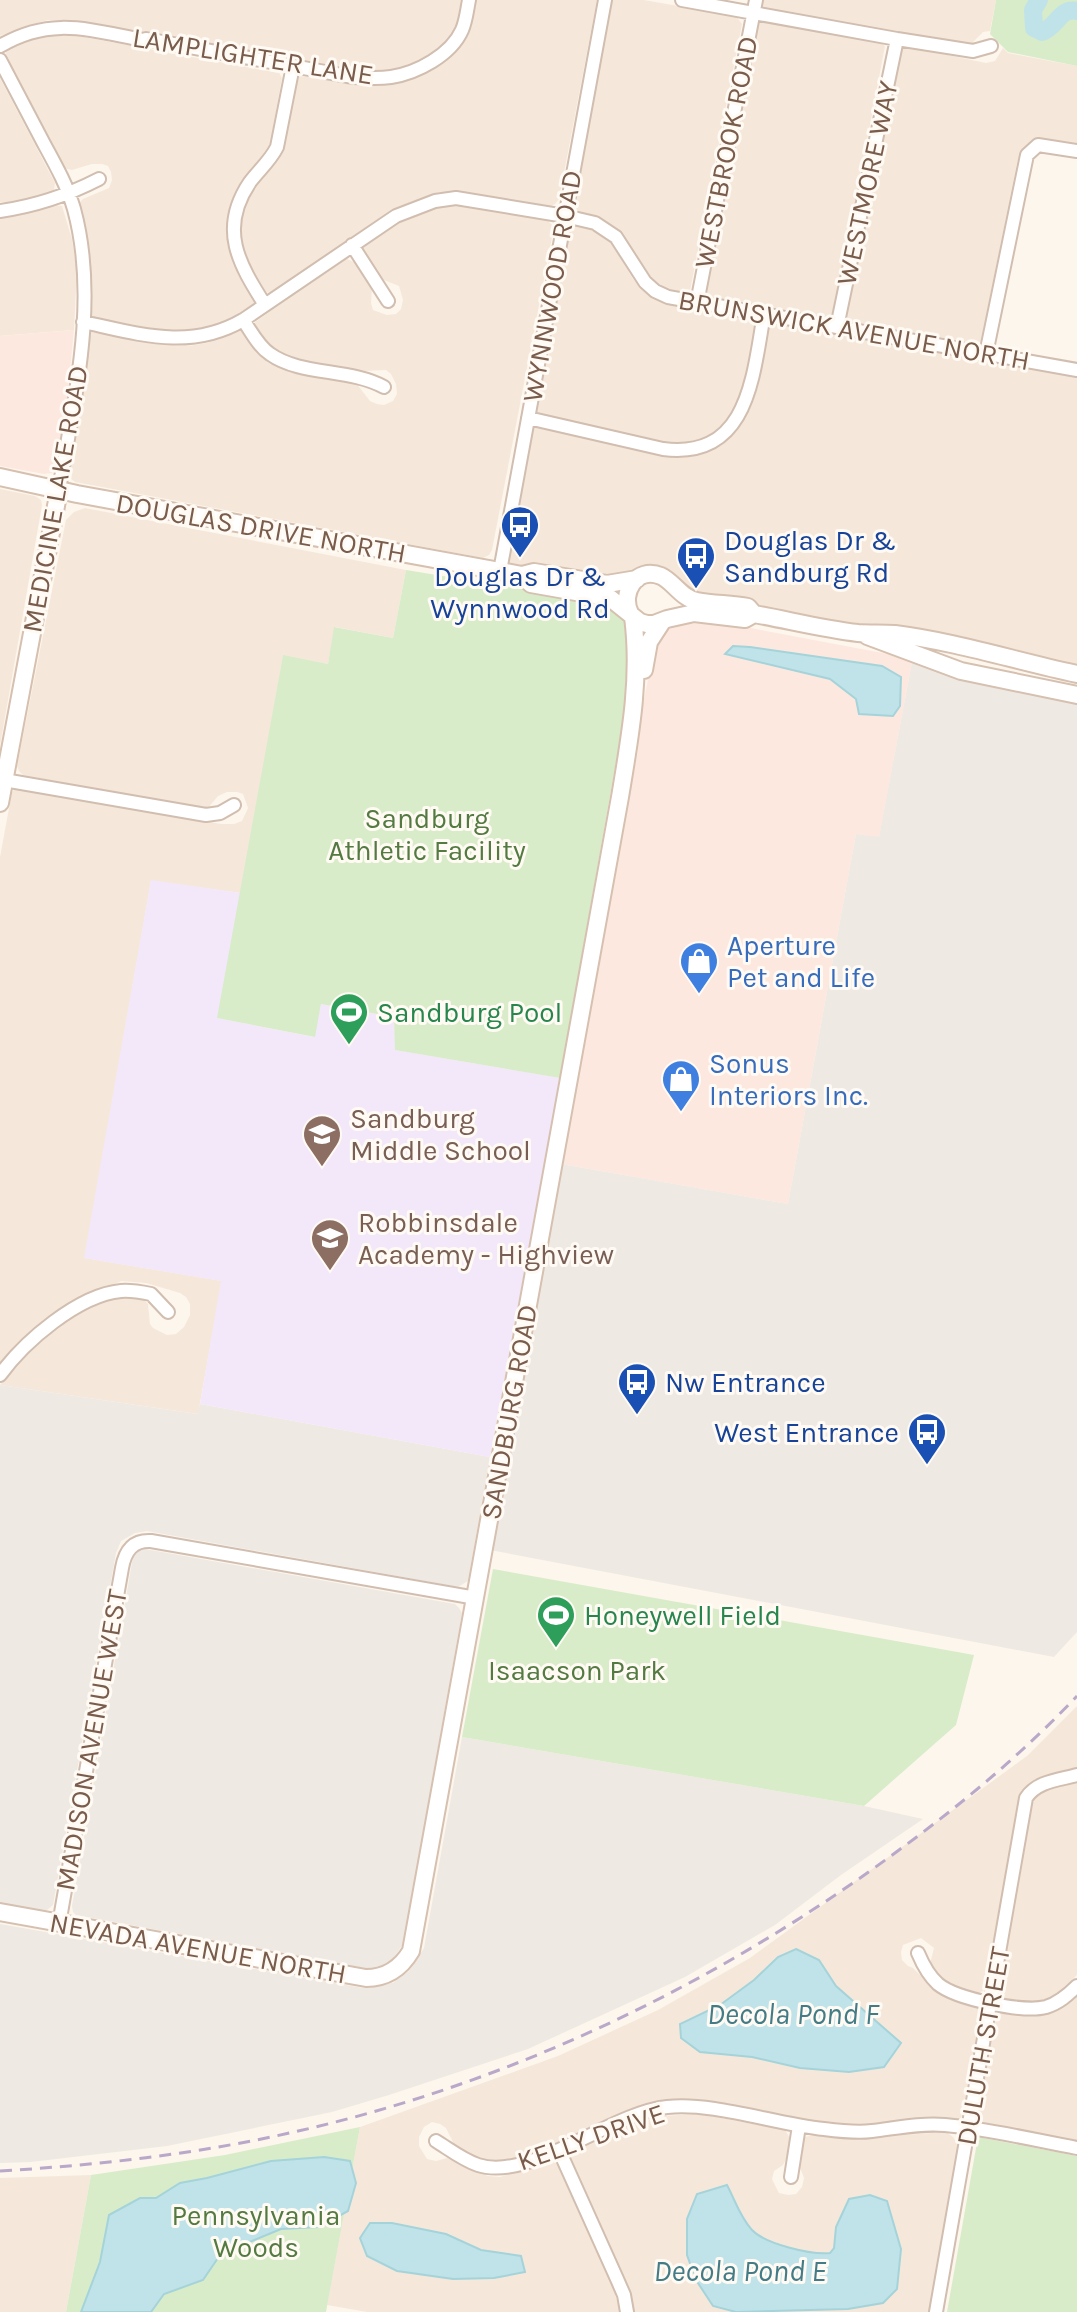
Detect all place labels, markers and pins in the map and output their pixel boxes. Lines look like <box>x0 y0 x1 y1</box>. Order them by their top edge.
bus stop icon: Douglas Dr & Wynnwood Rd <box>499 504 541 559</box>
place label: Douglas Dr & Sandburg Rd <box>724 524 896 589</box>
bus stop icon: Douglas Dr & Sandburg Rd <box>675 535 717 590</box>
place label: Douglas Dr & Wynnwood Rd <box>430 560 610 625</box>
place label: Aperture Pet and Life <box>727 929 875 994</box>
shop icon: Aperture Pet and Life <box>678 940 720 995</box>
sports icon: Sandburg Pool <box>328 991 370 1046</box>
place label: Sandburg Pool <box>377 996 562 1029</box>
place label: Sonus Interiors Inc. <box>709 1047 868 1112</box>
shop icon: Sonus Interiors Inc. <box>660 1058 702 1113</box>
place label: Sandburg Middle School <box>350 1102 531 1167</box>
school or university icon: Sandburg Middle School <box>301 1113 343 1168</box>
place label: Robbinsdale Academy - Highview <box>358 1206 614 1271</box>
school or university icon: Robbinsdale Academy - Highview <box>309 1217 351 1272</box>
bus stop icon: Nw Entrance <box>616 1361 658 1416</box>
place label: Nw Entrance <box>665 1366 826 1399</box>
bus stop icon: West Entrance <box>906 1411 948 1466</box>
place label: West Entrance <box>714 1416 899 1449</box>
sports icon: Honeywell Field <box>535 1594 577 1649</box>
place label: Honeywell Field <box>584 1599 781 1632</box>

